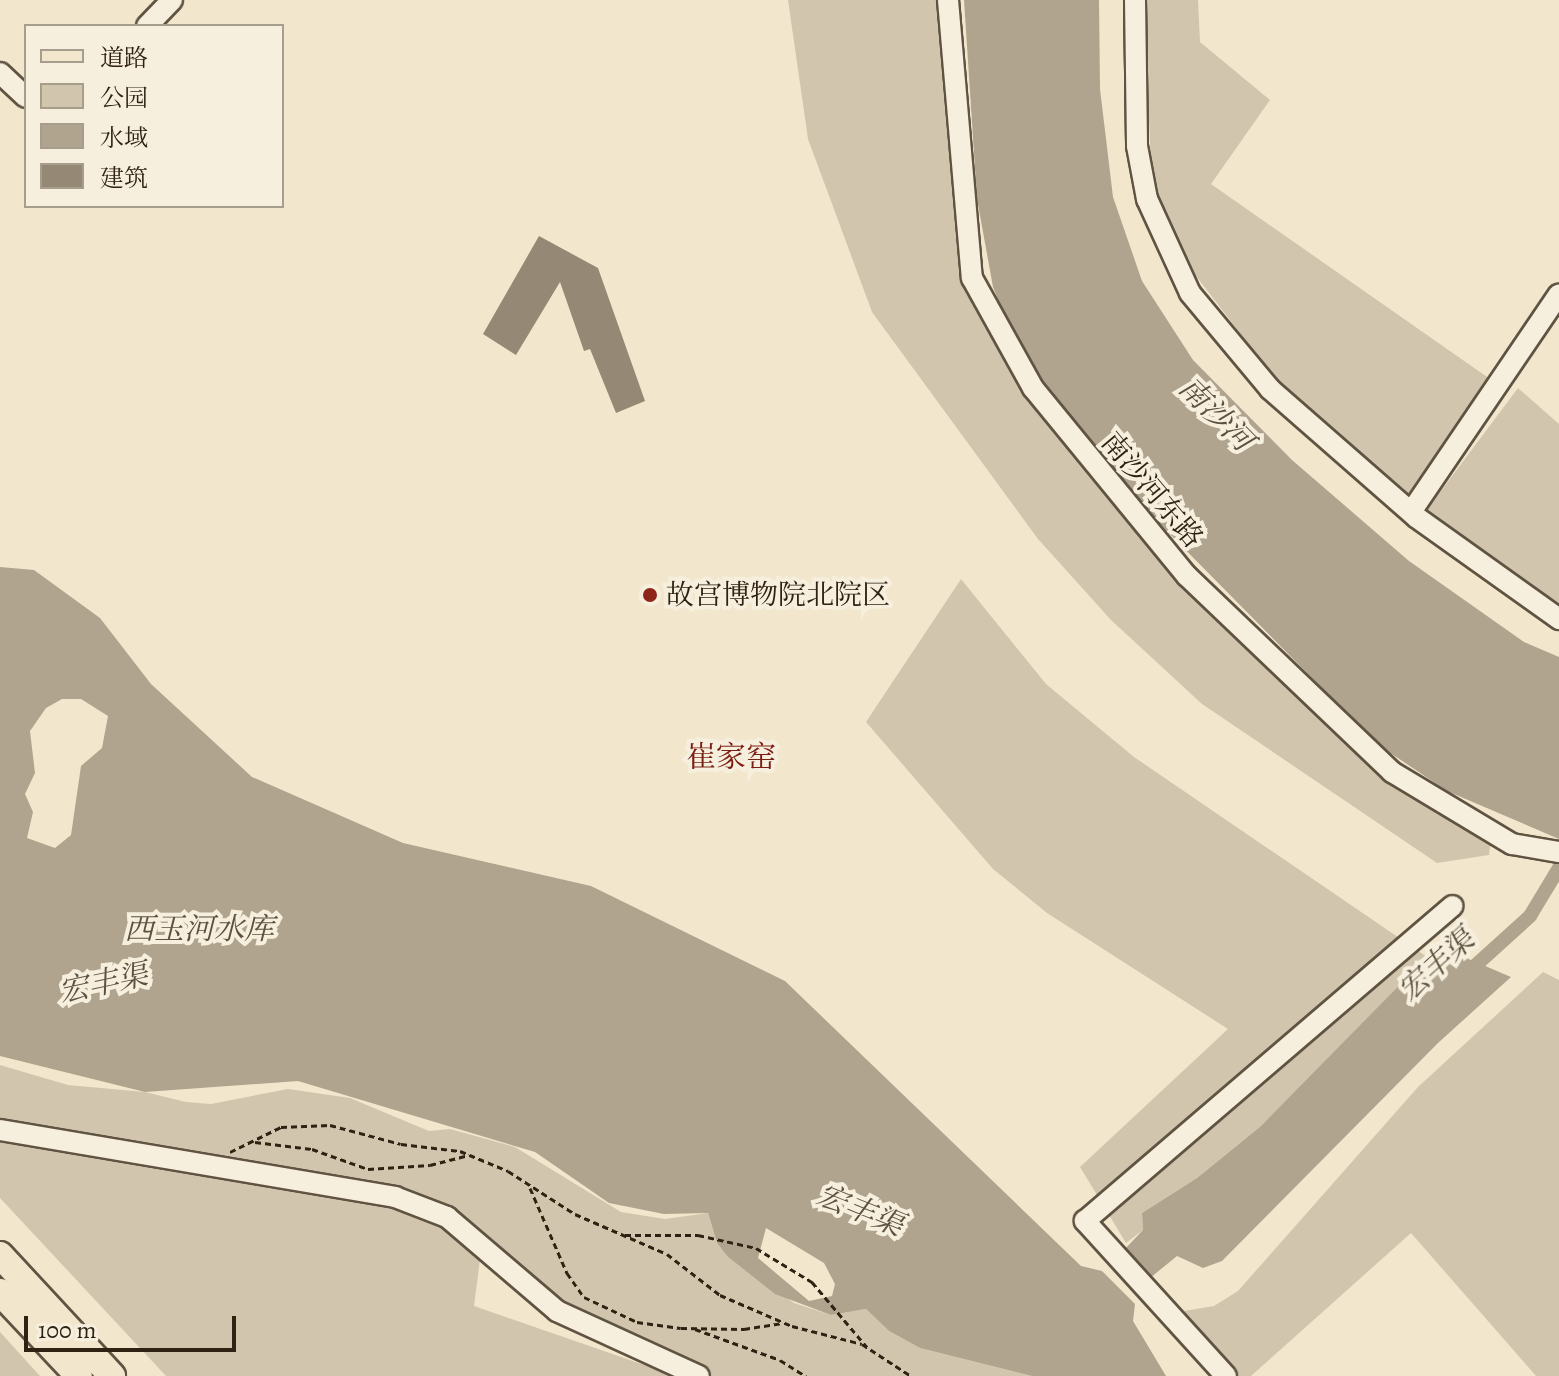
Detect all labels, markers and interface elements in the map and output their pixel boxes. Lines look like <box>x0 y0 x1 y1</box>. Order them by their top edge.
legend <box>24 24 284 208</box>
text: 道路 <box>100 42 148 74</box>
text: 公园 <box>100 82 148 114</box>
text: 水域 <box>100 122 148 154</box>
text: 建筑 <box>100 162 148 194</box>
water label: 南沙河 <box>1171 369 1261 459</box>
street label: 南沙河东路 <box>1094 426 1210 554</box>
place label: 故宫博物院北院区 <box>666 578 890 612</box>
marker: 故宫博物院北院区 <box>641 586 659 604</box>
district label: 崔家窑 <box>686 739 776 775</box>
water label: 西玉河水库 <box>124 911 274 947</box>
water label: 宏丰渠 <box>1391 922 1481 1008</box>
water label: 宏丰渠 <box>55 956 151 1010</box>
water label: 宏丰渠 <box>812 1176 908 1244</box>
scale bar <box>28 1300 240 1350</box>
text: 100 m <box>38 1314 97 1346</box>

